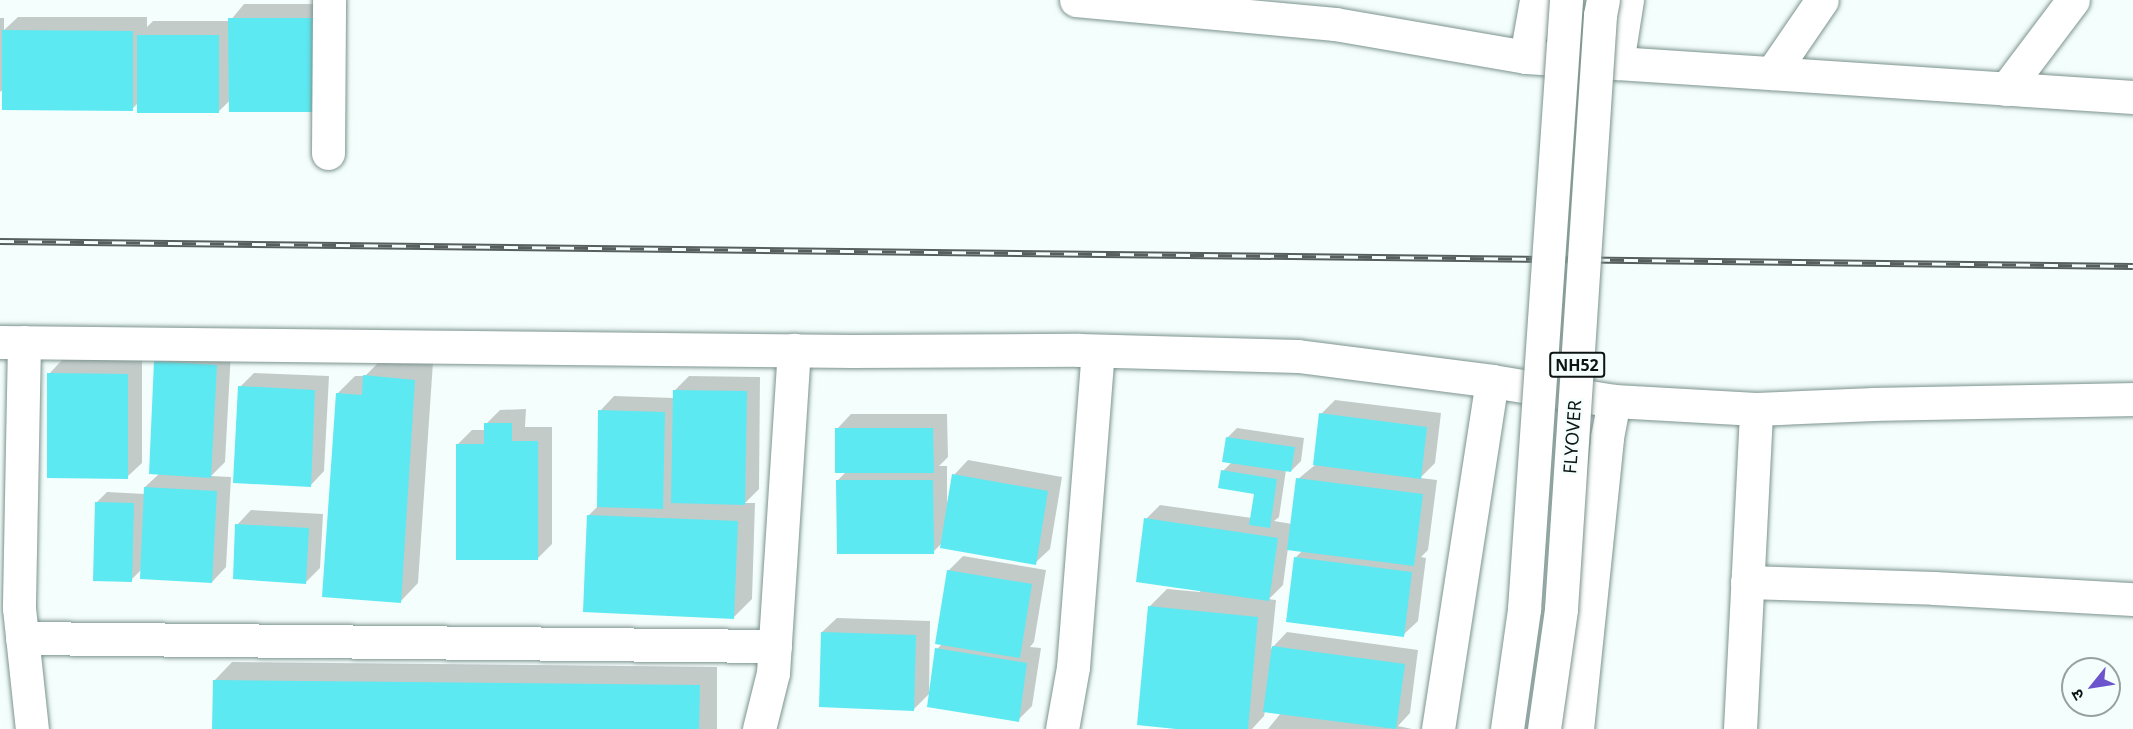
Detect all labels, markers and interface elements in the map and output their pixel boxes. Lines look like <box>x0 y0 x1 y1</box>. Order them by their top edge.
road number: NH52 <box>1548 352 1606 378</box>
street label: FLYOVER <box>1559 399 1585 475</box>
north arrow <box>2061 657 2121 717</box>
text: उ <box>2065 685 2089 705</box>

